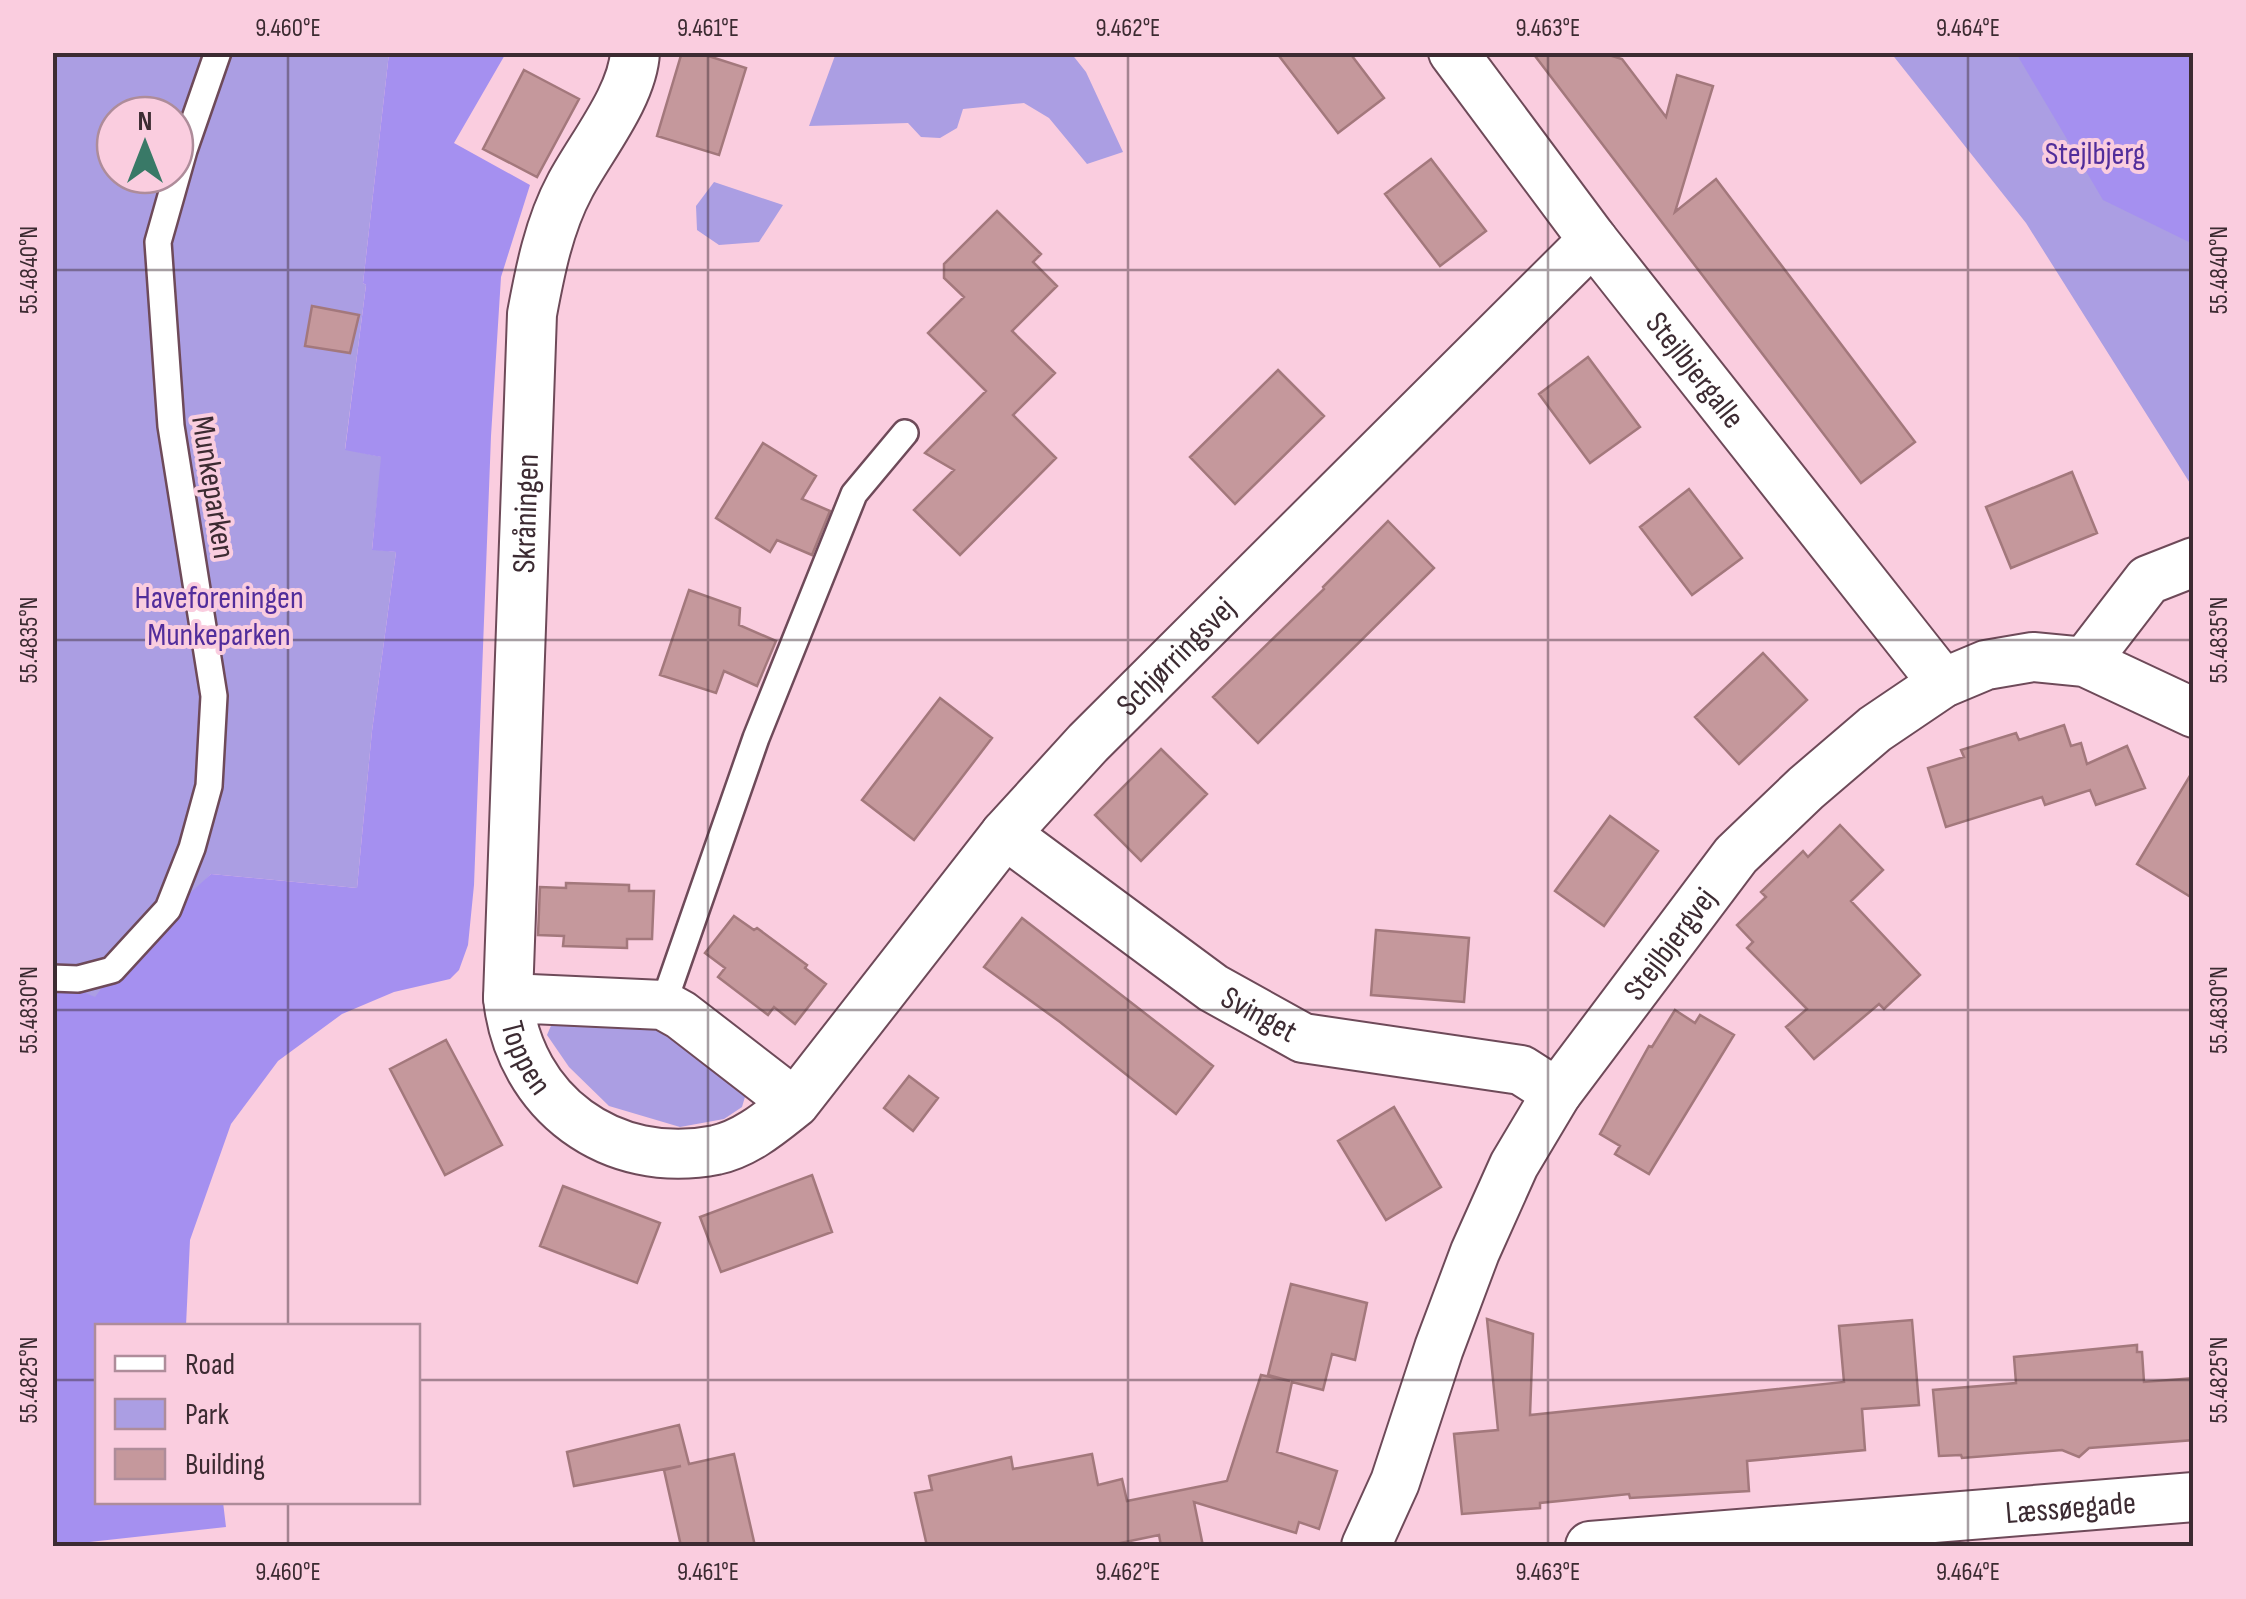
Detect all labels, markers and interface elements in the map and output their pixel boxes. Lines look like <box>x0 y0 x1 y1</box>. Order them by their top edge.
text: 9.460°E <box>255 13 321 44</box>
text: 9.461°E <box>677 13 739 44</box>
text: 9.462°E <box>1096 13 1160 44</box>
text: 9.463°E <box>1516 13 1580 44</box>
text: 9.464°E <box>1936 13 2000 44</box>
north arrow <box>95 95 195 195</box>
text: N <box>138 105 152 138</box>
park label: Stejlbjerg <box>2045 135 2145 174</box>
text: 55.4840°N <box>14 226 45 314</box>
text: 55.4840°N <box>2204 226 2235 314</box>
street label: Stejlbjergalle <box>1637 305 1752 437</box>
street label: Munkeparken <box>182 413 243 561</box>
street label: Skråningen <box>505 453 548 574</box>
park label: Haveforeningen Munkeparken <box>134 579 304 655</box>
street label: Schjørringsvej <box>1109 589 1244 724</box>
text: 55.4835°N <box>14 597 45 683</box>
text: 55.4835°N <box>2204 597 2235 683</box>
street label: Stejlbjergvej <box>1616 880 1726 1009</box>
text: 55.4830°N <box>14 966 45 1054</box>
text: 55.4830°N <box>2204 966 2235 1054</box>
street label: Svinget <box>1214 978 1304 1052</box>
street label: Toppen <box>492 1017 559 1103</box>
legend <box>95 1324 420 1504</box>
text: 55.4825°N <box>14 1336 45 1424</box>
text: 55.4825°N <box>2204 1336 2235 1424</box>
text: Road <box>185 1347 235 1383</box>
text: Park <box>185 1397 229 1433</box>
text: Building <box>185 1447 265 1483</box>
street label: Læssøegade <box>2004 1484 2137 1533</box>
text: 9.460°E <box>255 1557 321 1588</box>
text: 9.461°E <box>677 1557 739 1588</box>
text: 9.462°E <box>1096 1557 1160 1588</box>
text: 9.463°E <box>1516 1557 1580 1588</box>
text: 9.464°E <box>1936 1557 2000 1588</box>

